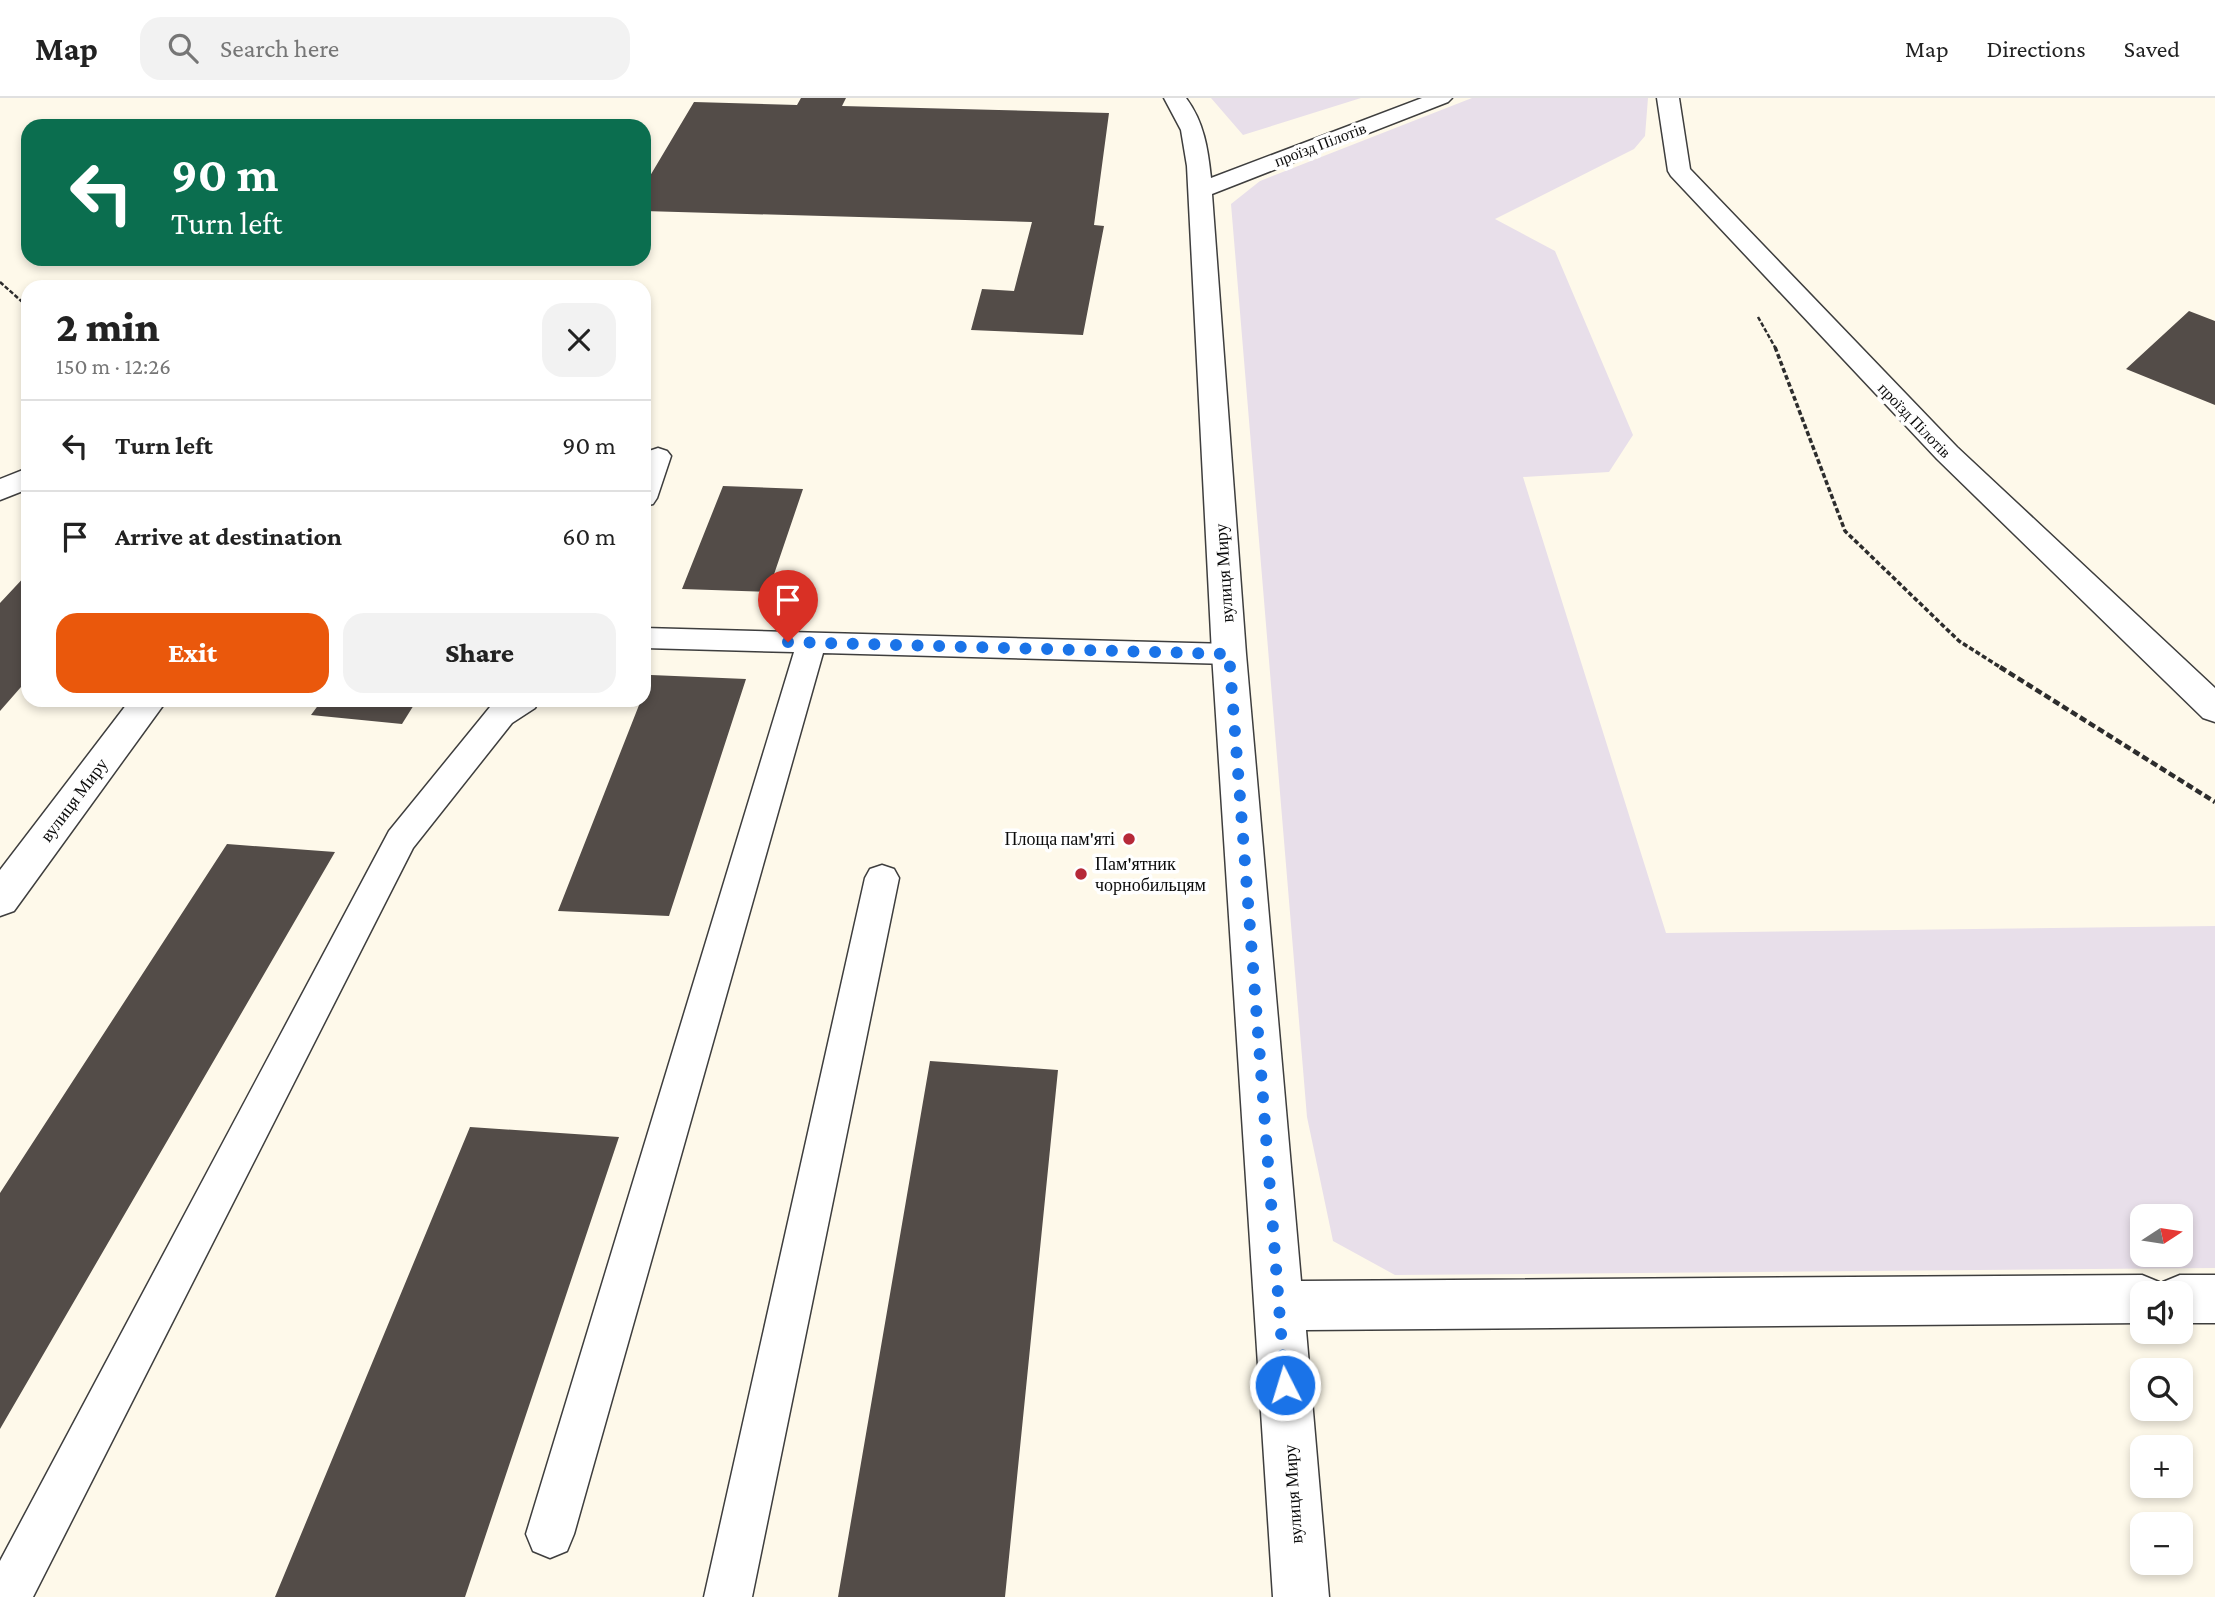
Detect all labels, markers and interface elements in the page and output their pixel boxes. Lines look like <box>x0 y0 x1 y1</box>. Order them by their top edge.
search box <box>140 17 630 80</box>
icon: search <box>164 29 202 67</box>
text: Map <box>35 30 98 67</box>
text: Search here <box>220 34 339 63</box>
text: Map <box>1905 35 1949 62</box>
text: Directions <box>1987 35 2086 62</box>
text: Saved <box>2124 35 2180 62</box>
street label: проїзд Пілотів <box>1272 119 1369 171</box>
icon: left <box>56 147 147 238</box>
text: 90 m <box>171 147 278 202</box>
text: Turn left <box>171 205 282 241</box>
text: 2 min <box>56 303 160 350</box>
button: close <box>542 303 616 377</box>
text: 150 m · 12:26 <box>56 353 171 379</box>
street label: проїзд Пілотів <box>1874 380 1955 462</box>
icon: left <box>56 427 94 465</box>
text: Turn left <box>115 431 213 460</box>
text: 90 m <box>562 431 616 460</box>
icon: arrive <box>56 518 94 556</box>
text: Arrive at destination <box>115 522 342 551</box>
text: 60 m <box>562 522 616 551</box>
street label: вулиця Миру <box>1211 523 1237 623</box>
pin <box>758 570 818 642</box>
icon: arrive <box>769 581 807 619</box>
button: Exit <box>56 613 329 693</box>
button: Share <box>343 613 616 693</box>
street label: вулиця Миру <box>36 754 112 846</box>
place label: Площа пам'яті <box>1005 829 1115 849</box>
marker: Площа пам'яті <box>1121 831 1137 847</box>
place label: Пам'ятник чорнобильцям <box>1095 854 1206 895</box>
marker: Пам'ятник чорнобильцям <box>1073 866 1089 882</box>
north arrow <box>2130 1204 2193 1267</box>
map controls <box>2130 1204 2193 1575</box>
button: sound <box>2130 1281 2193 1344</box>
position arrow <box>1248 1348 1322 1422</box>
button: search <box>2130 1358 2193 1421</box>
button: + <box>2130 1435 2193 1498</box>
street label: вулиця Миру <box>1280 1444 1306 1544</box>
button: − <box>2130 1512 2193 1575</box>

